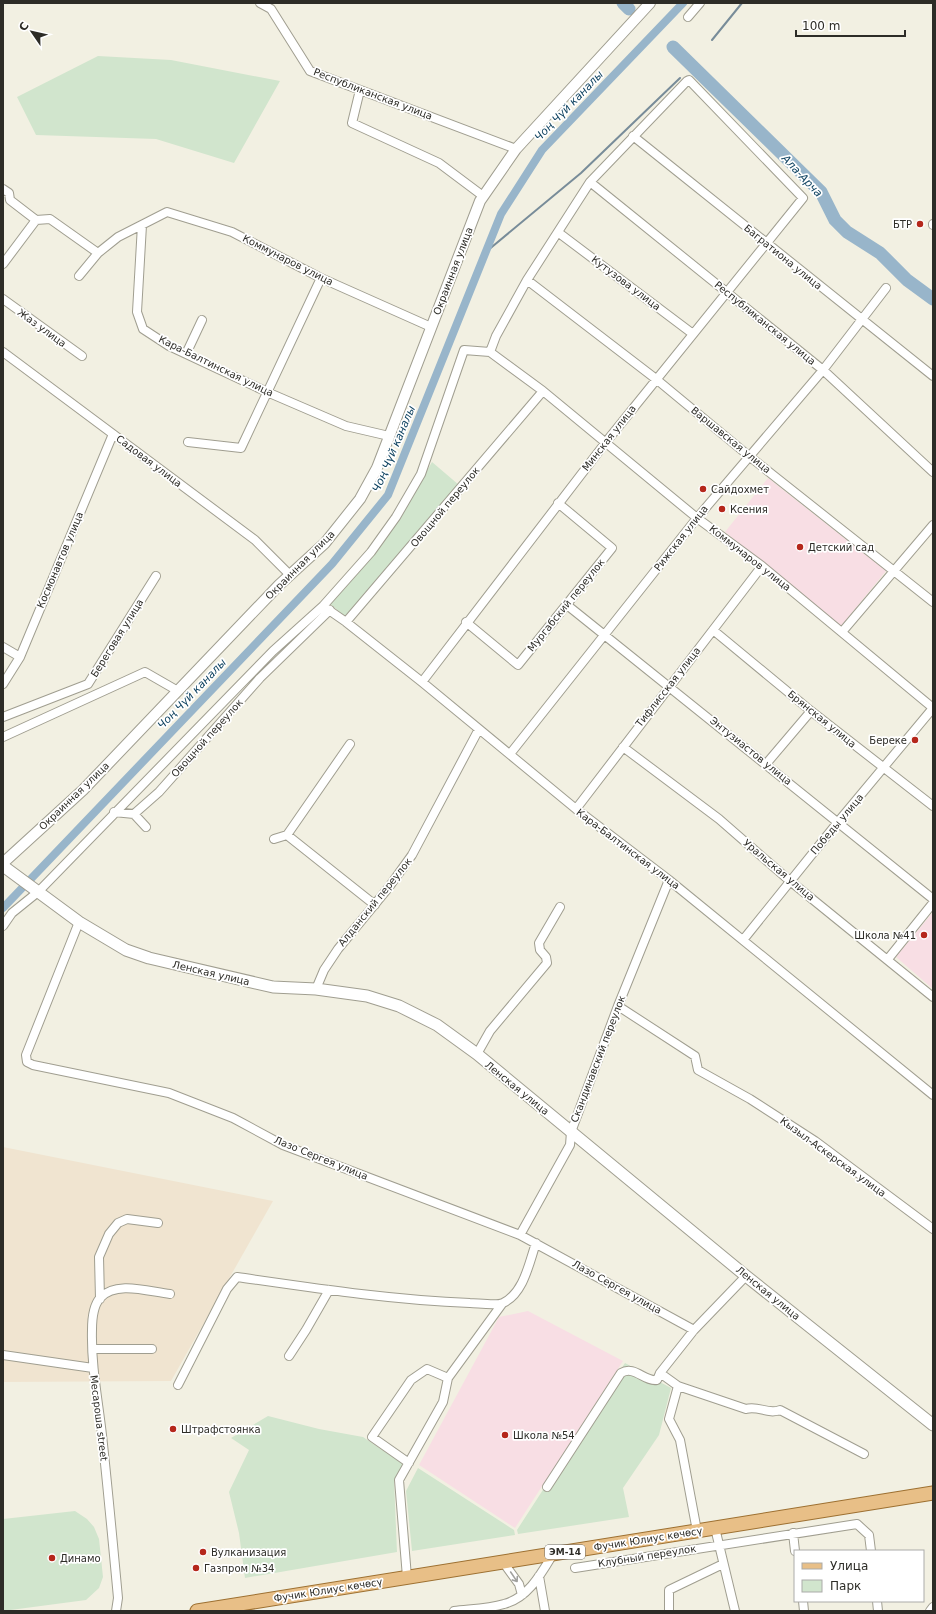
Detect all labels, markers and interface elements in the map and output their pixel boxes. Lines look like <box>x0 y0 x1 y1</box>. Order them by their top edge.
north arrow <box>12 12 52 52</box>
scale bar <box>796 12 905 38</box>
text: 100 m <box>802 19 840 33</box>
text: С <box>16 20 32 34</box>
street label: Республиканская улица <box>312 66 434 122</box>
water label: Чоң Чүй каналы <box>532 68 606 144</box>
water label: Ала-Арча <box>778 151 825 200</box>
place label: БТР <box>893 219 912 230</box>
marker: БТР <box>915 219 925 229</box>
street label: Багратиона улица <box>742 222 824 292</box>
street label: Окраинная улица <box>431 226 475 316</box>
street label: Коммунаров улица <box>241 232 335 288</box>
street label: Кутузова улица <box>589 254 663 312</box>
street label: Республиканская улица <box>712 279 818 367</box>
street label: Жаз улица <box>16 307 68 349</box>
street label: Кара-Балтинская улица <box>157 333 275 399</box>
water label: Чоң Чүй каналы <box>370 403 418 494</box>
street label: Минская улица <box>580 403 638 473</box>
street label: Варшавская улица <box>689 405 773 475</box>
street label: Садовая улица <box>114 433 184 489</box>
street label: Овощной переулок <box>408 465 482 549</box>
marker: Сайдохмет <box>698 484 708 494</box>
place label: Сайдохмет <box>711 484 769 495</box>
street label: Рижская улица <box>652 503 710 573</box>
marker: Ксения <box>717 504 727 514</box>
place label: Ксения <box>730 504 768 515</box>
street label: Космонавтов улица <box>35 510 85 610</box>
street label: Коммунаров улица <box>707 523 793 593</box>
street label: Окраинная улица <box>263 528 337 602</box>
marker: Детский сад <box>795 542 805 552</box>
place label: Детский сад <box>808 542 874 553</box>
street label: Мургабский переулок <box>525 557 607 653</box>
street label: Береговая улица <box>89 597 145 679</box>
street label: Тифлисская улица <box>633 645 703 730</box>
water label: Чоң Чүй каналы <box>155 656 229 732</box>
street label: Брянская улица <box>786 688 858 750</box>
street label: Овощной переулок <box>169 697 245 779</box>
street label: Энтузиастов улица <box>708 715 794 787</box>
place label: Береке <box>869 735 907 746</box>
marker: Береке <box>910 735 920 745</box>
street label: Окраинная улица <box>37 760 111 832</box>
street label: Победы улица <box>808 791 866 857</box>
street label: Кара-Балтинская улица <box>574 807 682 891</box>
street label: Уральская улица <box>741 837 817 903</box>
street label: Алданский переулок <box>336 856 414 948</box>
place label: Школа №41 <box>854 930 916 941</box>
marker: Школа №41 <box>919 930 929 940</box>
street label: Ленская улица <box>171 959 251 987</box>
street label: Скандинавский переулок <box>569 994 627 1124</box>
street label: Ленская улица <box>483 1059 551 1117</box>
street label: Кызыл-Аскерская улица <box>778 1115 888 1199</box>
street label: Лазо Сергея улица <box>273 1134 369 1182</box>
street label: Лазо Сергея улица <box>571 1258 663 1316</box>
street label: Ленская улица <box>734 1264 802 1322</box>
street label: Месароша street <box>88 1374 110 1462</box>
marker: Штрафстоянка <box>168 1424 178 1434</box>
place label: Штрафстоянка <box>181 1424 261 1435</box>
marker: Школа №54 <box>500 1430 510 1440</box>
place label: Школа №54 <box>513 1430 575 1441</box>
street label: Фучик Юлиус көчөсү <box>593 1525 703 1553</box>
street label: Клубный переулок <box>597 1543 697 1569</box>
road number: ЭМ-14 <box>545 1545 585 1559</box>
marker: Вулканизация <box>198 1547 208 1557</box>
place label: Вулканизация <box>211 1547 286 1558</box>
legend <box>794 1550 924 1602</box>
marker: Динамо <box>47 1553 57 1563</box>
place label: Динамо <box>60 1553 101 1564</box>
text: Улица <box>830 1559 868 1573</box>
marker: Газпром №34 <box>191 1563 201 1573</box>
place label: Газпром №34 <box>204 1563 274 1574</box>
one-way arrow <box>510 1572 518 1583</box>
street label: Фучик Юлиус көчөсү <box>273 1576 383 1604</box>
text: Парк <box>830 1579 861 1593</box>

